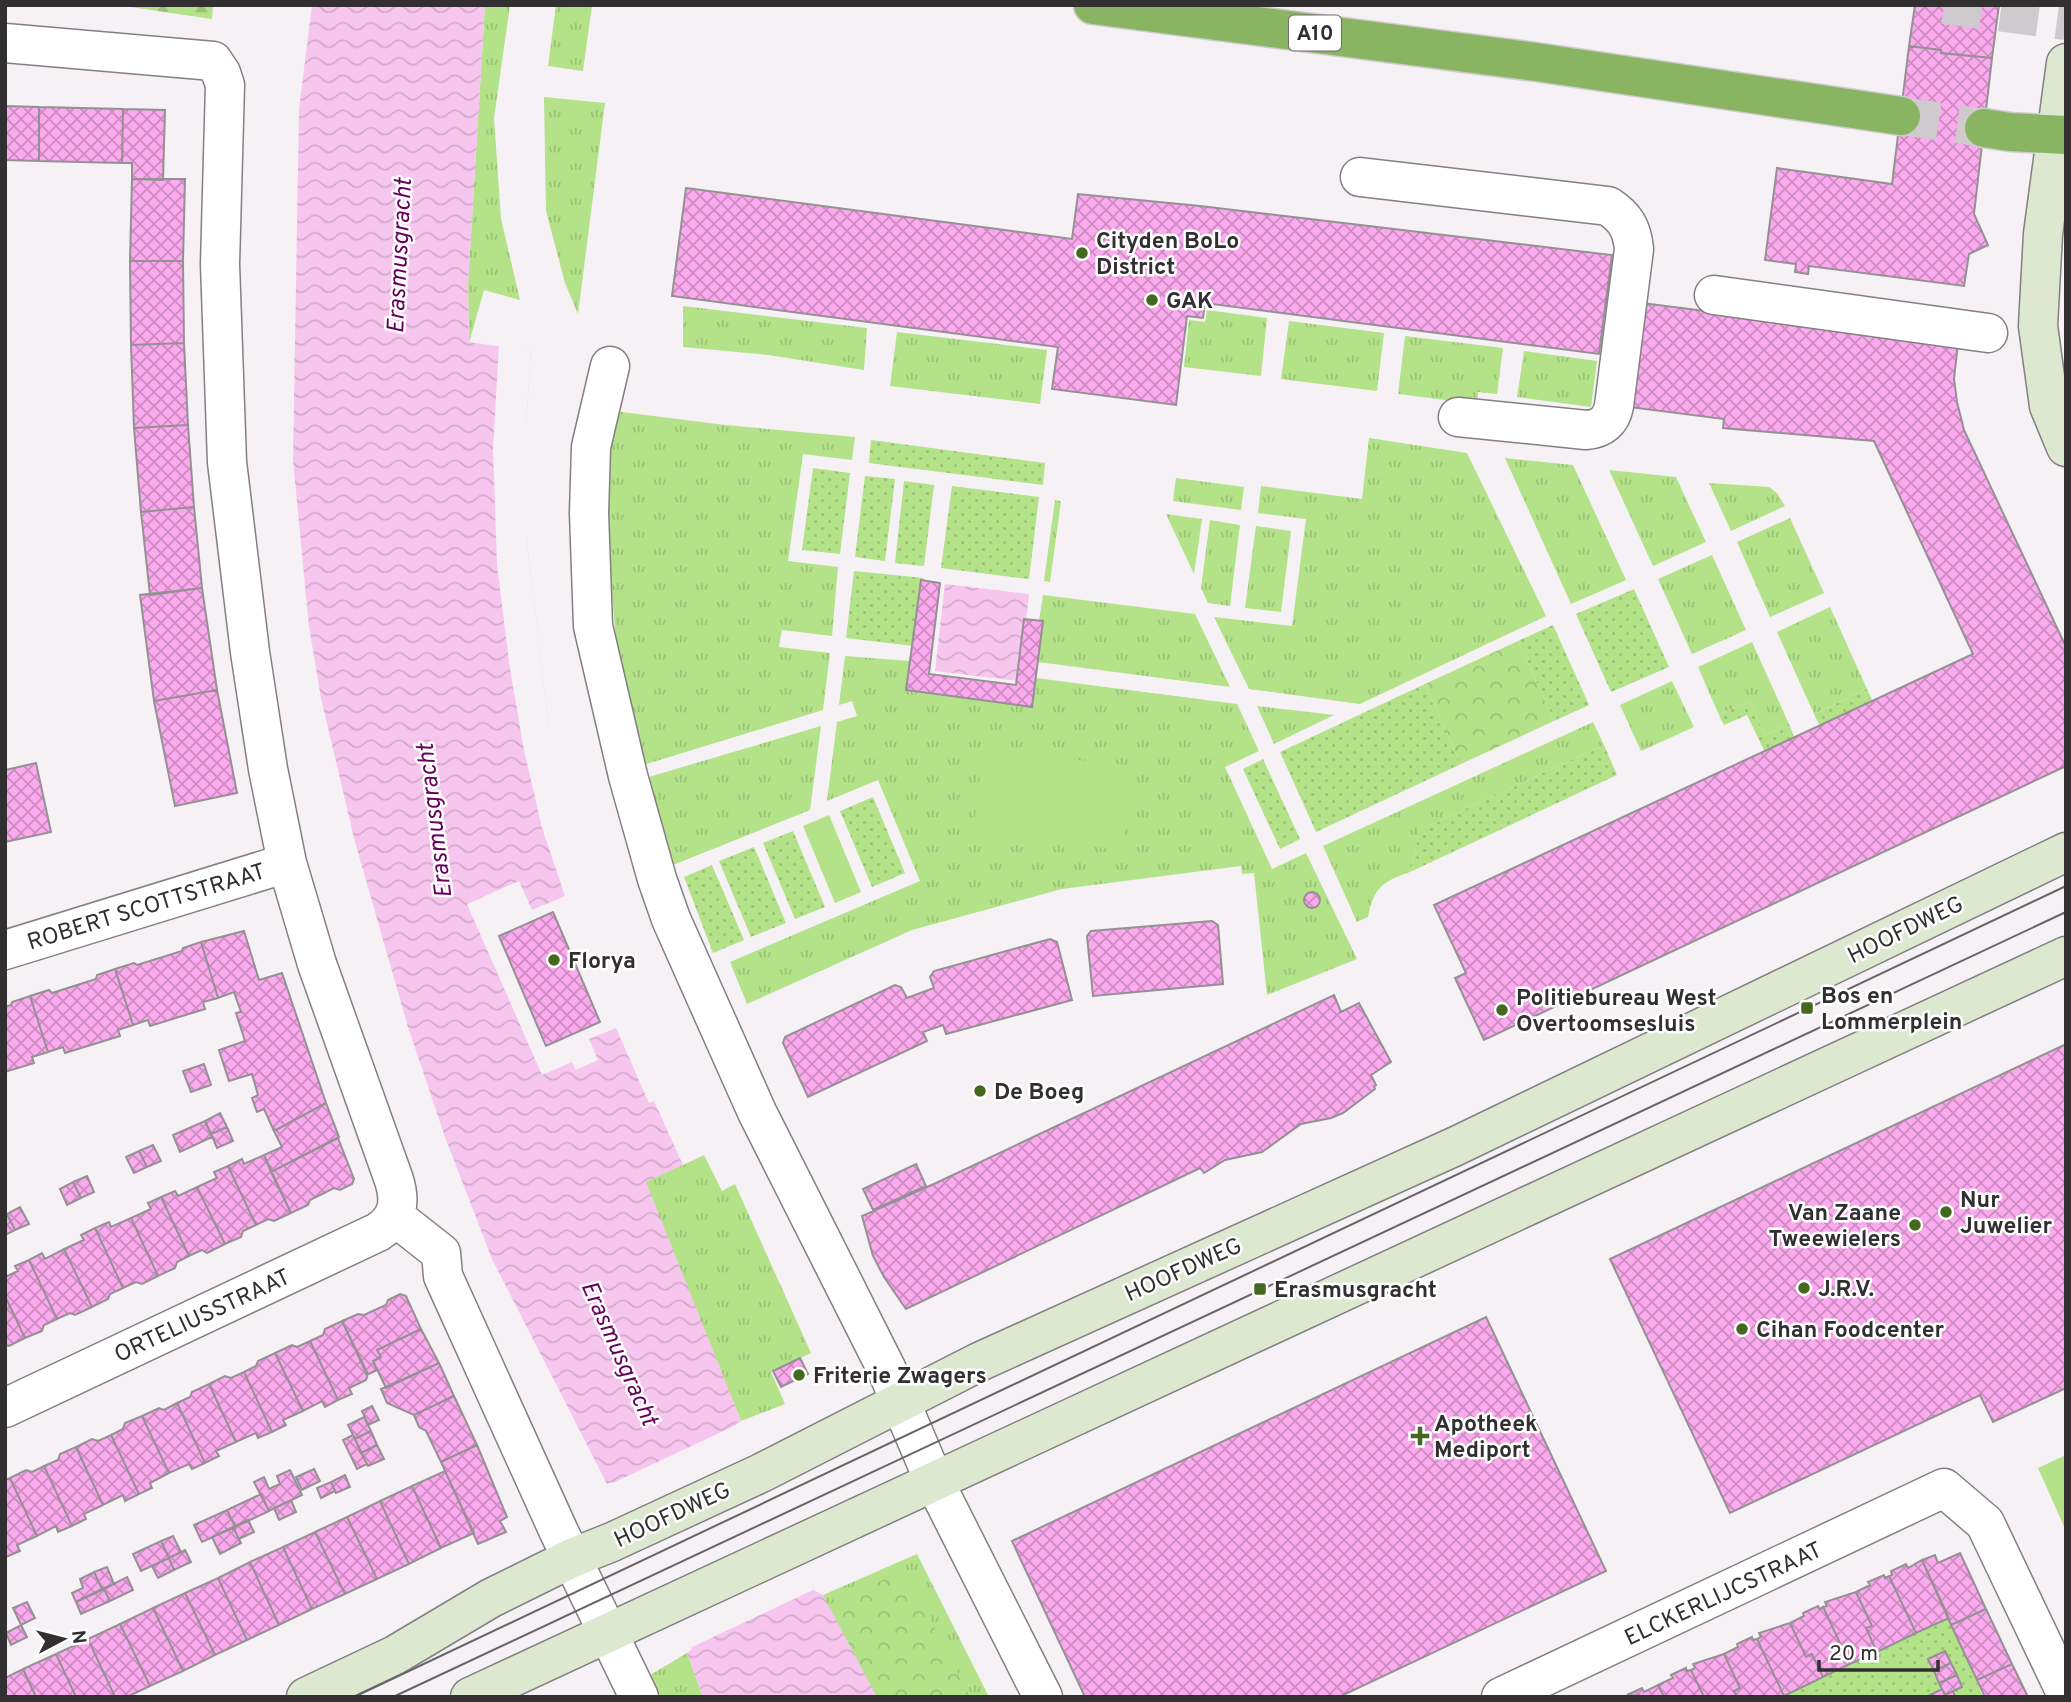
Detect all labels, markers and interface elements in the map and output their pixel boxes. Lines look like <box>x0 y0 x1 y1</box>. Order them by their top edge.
road number: A10 <box>1289 16 1341 50</box>
water label: Erasmusgracht <box>382 176 420 335</box>
place label: Cityden BoLo District <box>1096 228 1239 283</box>
marker: Cityden BoLo District <box>1074 245 1090 261</box>
place label: GAK <box>1166 288 1213 317</box>
marker: GAK <box>1144 292 1160 308</box>
water label: Erasmusgracht <box>411 740 460 900</box>
street label: ROBERT SCOTTSTRAAT <box>24 858 269 958</box>
street label: HOOFDWEG <box>1843 891 1969 972</box>
place label: Florya <box>568 948 636 977</box>
marker: Florya <box>546 952 562 968</box>
place label: Bos en Lommerplein <box>1821 983 1962 1038</box>
place label: Politiebureau West Overtoomsesluis <box>1516 985 1716 1040</box>
marker: Bos en Lommerplein <box>1799 1000 1815 1016</box>
marker: Politiebureau West Overtoomsesluis <box>1494 1002 1510 1018</box>
place label: De Boeg <box>994 1079 1084 1108</box>
marker: De Boeg <box>972 1083 988 1099</box>
place label: Nur Juwelier <box>1960 1187 2052 1242</box>
place label: Van Zaane Tweewielers <box>1769 1200 1901 1255</box>
marker: Nur Juwelier <box>1938 1204 1954 1220</box>
marker: Van Zaane Tweewielers <box>1907 1217 1923 1233</box>
street label: HOOFDWEG <box>1121 1233 1247 1310</box>
street label: ORTELIUSSTRAAT <box>110 1264 296 1371</box>
place label: J.R.V. <box>1818 1276 1874 1305</box>
water label: Erasmusgracht <box>573 1277 664 1432</box>
place label: Erasmusgracht <box>1274 1277 1437 1306</box>
marker: J.R.V. <box>1796 1280 1812 1296</box>
marker: Erasmusgracht <box>1252 1281 1268 1297</box>
place label: Cihan Foodcenter <box>1756 1317 1945 1346</box>
marker: Cihan Foodcenter <box>1734 1321 1750 1337</box>
place label: Friterie Zwagers <box>813 1363 987 1392</box>
marker: Friterie Zwagers <box>791 1367 807 1383</box>
place label: Apotheek Mediport <box>1434 1411 1538 1466</box>
marker: Apotheek Mediport <box>1412 1428 1428 1444</box>
street label: HOOFDWEG <box>610 1477 736 1556</box>
street label: ELCKERLIJCSTRAAT <box>1621 1537 1828 1654</box>
north arrow <box>28 1604 98 1674</box>
scale bar <box>1819 1628 1938 1672</box>
text: N <box>65 1629 91 1645</box>
text: 20 m <box>1829 1641 1878 1668</box>

